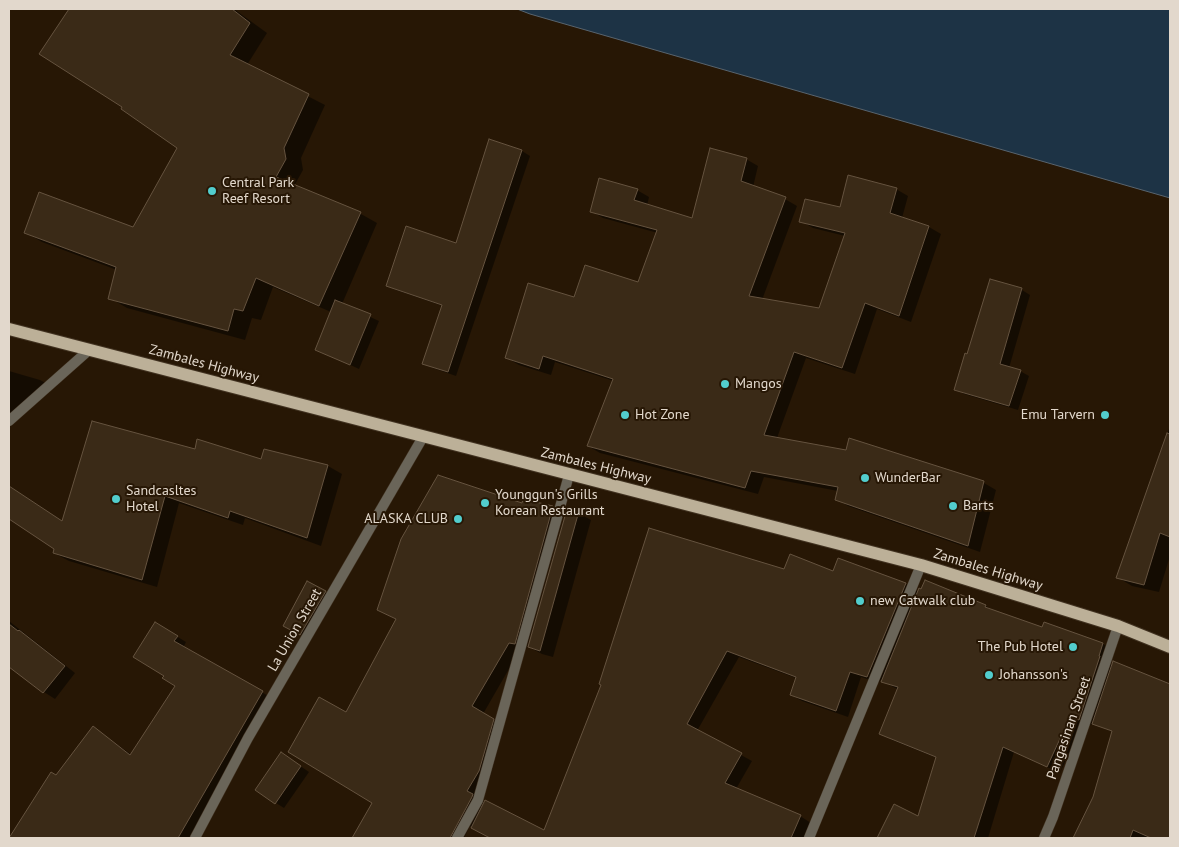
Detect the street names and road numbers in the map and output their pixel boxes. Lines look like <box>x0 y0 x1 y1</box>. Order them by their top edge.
street label: Zambales Highway <box>147 341 261 387</box>
street label: Zambales Highway <box>539 444 653 488</box>
street label: Zambales Highway <box>931 545 1045 595</box>
street label: La Union Street <box>265 586 325 674</box>
street label: Pangasinan Street <box>1044 674 1094 782</box>

